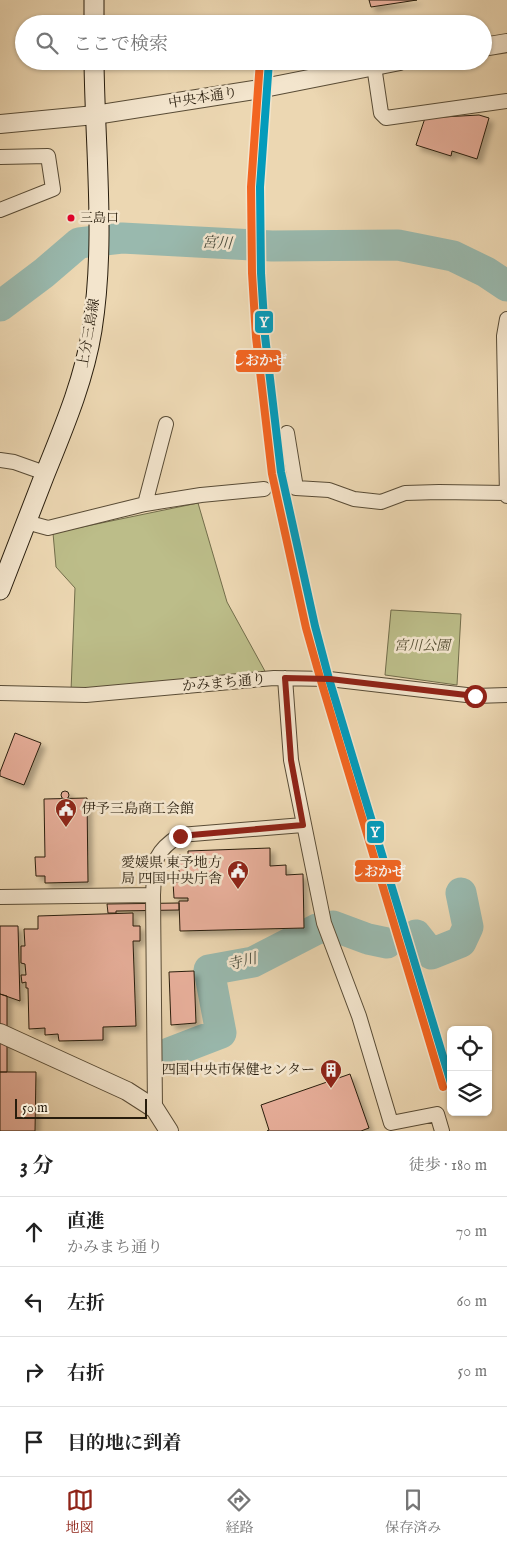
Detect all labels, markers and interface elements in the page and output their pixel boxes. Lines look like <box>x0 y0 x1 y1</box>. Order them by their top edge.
search box <box>15 15 492 70</box>
icon: search <box>33 29 61 57</box>
text: ここで検索 <box>73 33 168 57</box>
street label: 中央本通り <box>167 84 239 112</box>
place label: 三島口 <box>80 210 119 227</box>
marker: 三島口 <box>66 213 76 223</box>
water label: 宮川 <box>202 233 234 253</box>
street label: 上分三島線 <box>74 297 104 369</box>
line badge: Y <box>254 310 274 334</box>
text: Y <box>259 314 270 332</box>
line badge: しおかぜ <box>235 349 282 373</box>
text: しおかぜ <box>231 352 287 370</box>
park label: 宮川公園 <box>394 637 452 655</box>
street label: かみまち通り <box>181 670 267 696</box>
route start <box>464 685 487 708</box>
public building icon: 伊予三島商工会館 <box>54 797 78 828</box>
place label: 伊予三島商工会館 <box>82 800 194 818</box>
line badge: Y <box>366 820 385 844</box>
text: Y <box>370 824 381 842</box>
route end <box>169 825 192 848</box>
place label: 愛媛県 東予地方 局 四国中央庁舎 <box>121 854 222 888</box>
public building icon: 愛媛県 東予地方 局 四国中央庁舎 <box>226 859 250 890</box>
line badge: しおかぜ <box>354 859 402 883</box>
text: しおかぜ <box>350 863 406 881</box>
water label: 寺川 <box>225 949 261 975</box>
map controls <box>447 1026 492 1116</box>
button: locate <box>447 1026 492 1071</box>
building icon: 四国中央市保健センター <box>319 1058 343 1089</box>
place label: 四国中央市保健センター <box>162 1061 315 1079</box>
button: layers <box>447 1071 492 1116</box>
scale bar <box>15 1096 148 1119</box>
text: 50 m <box>22 1099 48 1117</box>
text: 3 分 <box>20 1153 53 1180</box>
text: 徒歩 · 180 m <box>409 1156 487 1176</box>
text: 直進 <box>67 1210 105 1234</box>
icon: ahead <box>20 1218 48 1246</box>
text: 70 m <box>456 1222 487 1242</box>
text: かみまち通り <box>67 1238 163 1258</box>
icon: left <box>20 1288 48 1316</box>
text: 左折 <box>67 1292 105 1316</box>
text: 60 m <box>457 1292 487 1312</box>
icon: right <box>20 1358 48 1386</box>
text: 右折 <box>67 1362 105 1386</box>
text: 50 m <box>458 1362 487 1382</box>
icon: arrive <box>20 1428 48 1456</box>
text: 目的地に到着 <box>67 1432 181 1456</box>
tab: 地図 <box>66 1486 94 1537</box>
tab: 経路 <box>225 1486 253 1537</box>
tab: 保存済み <box>385 1486 441 1537</box>

